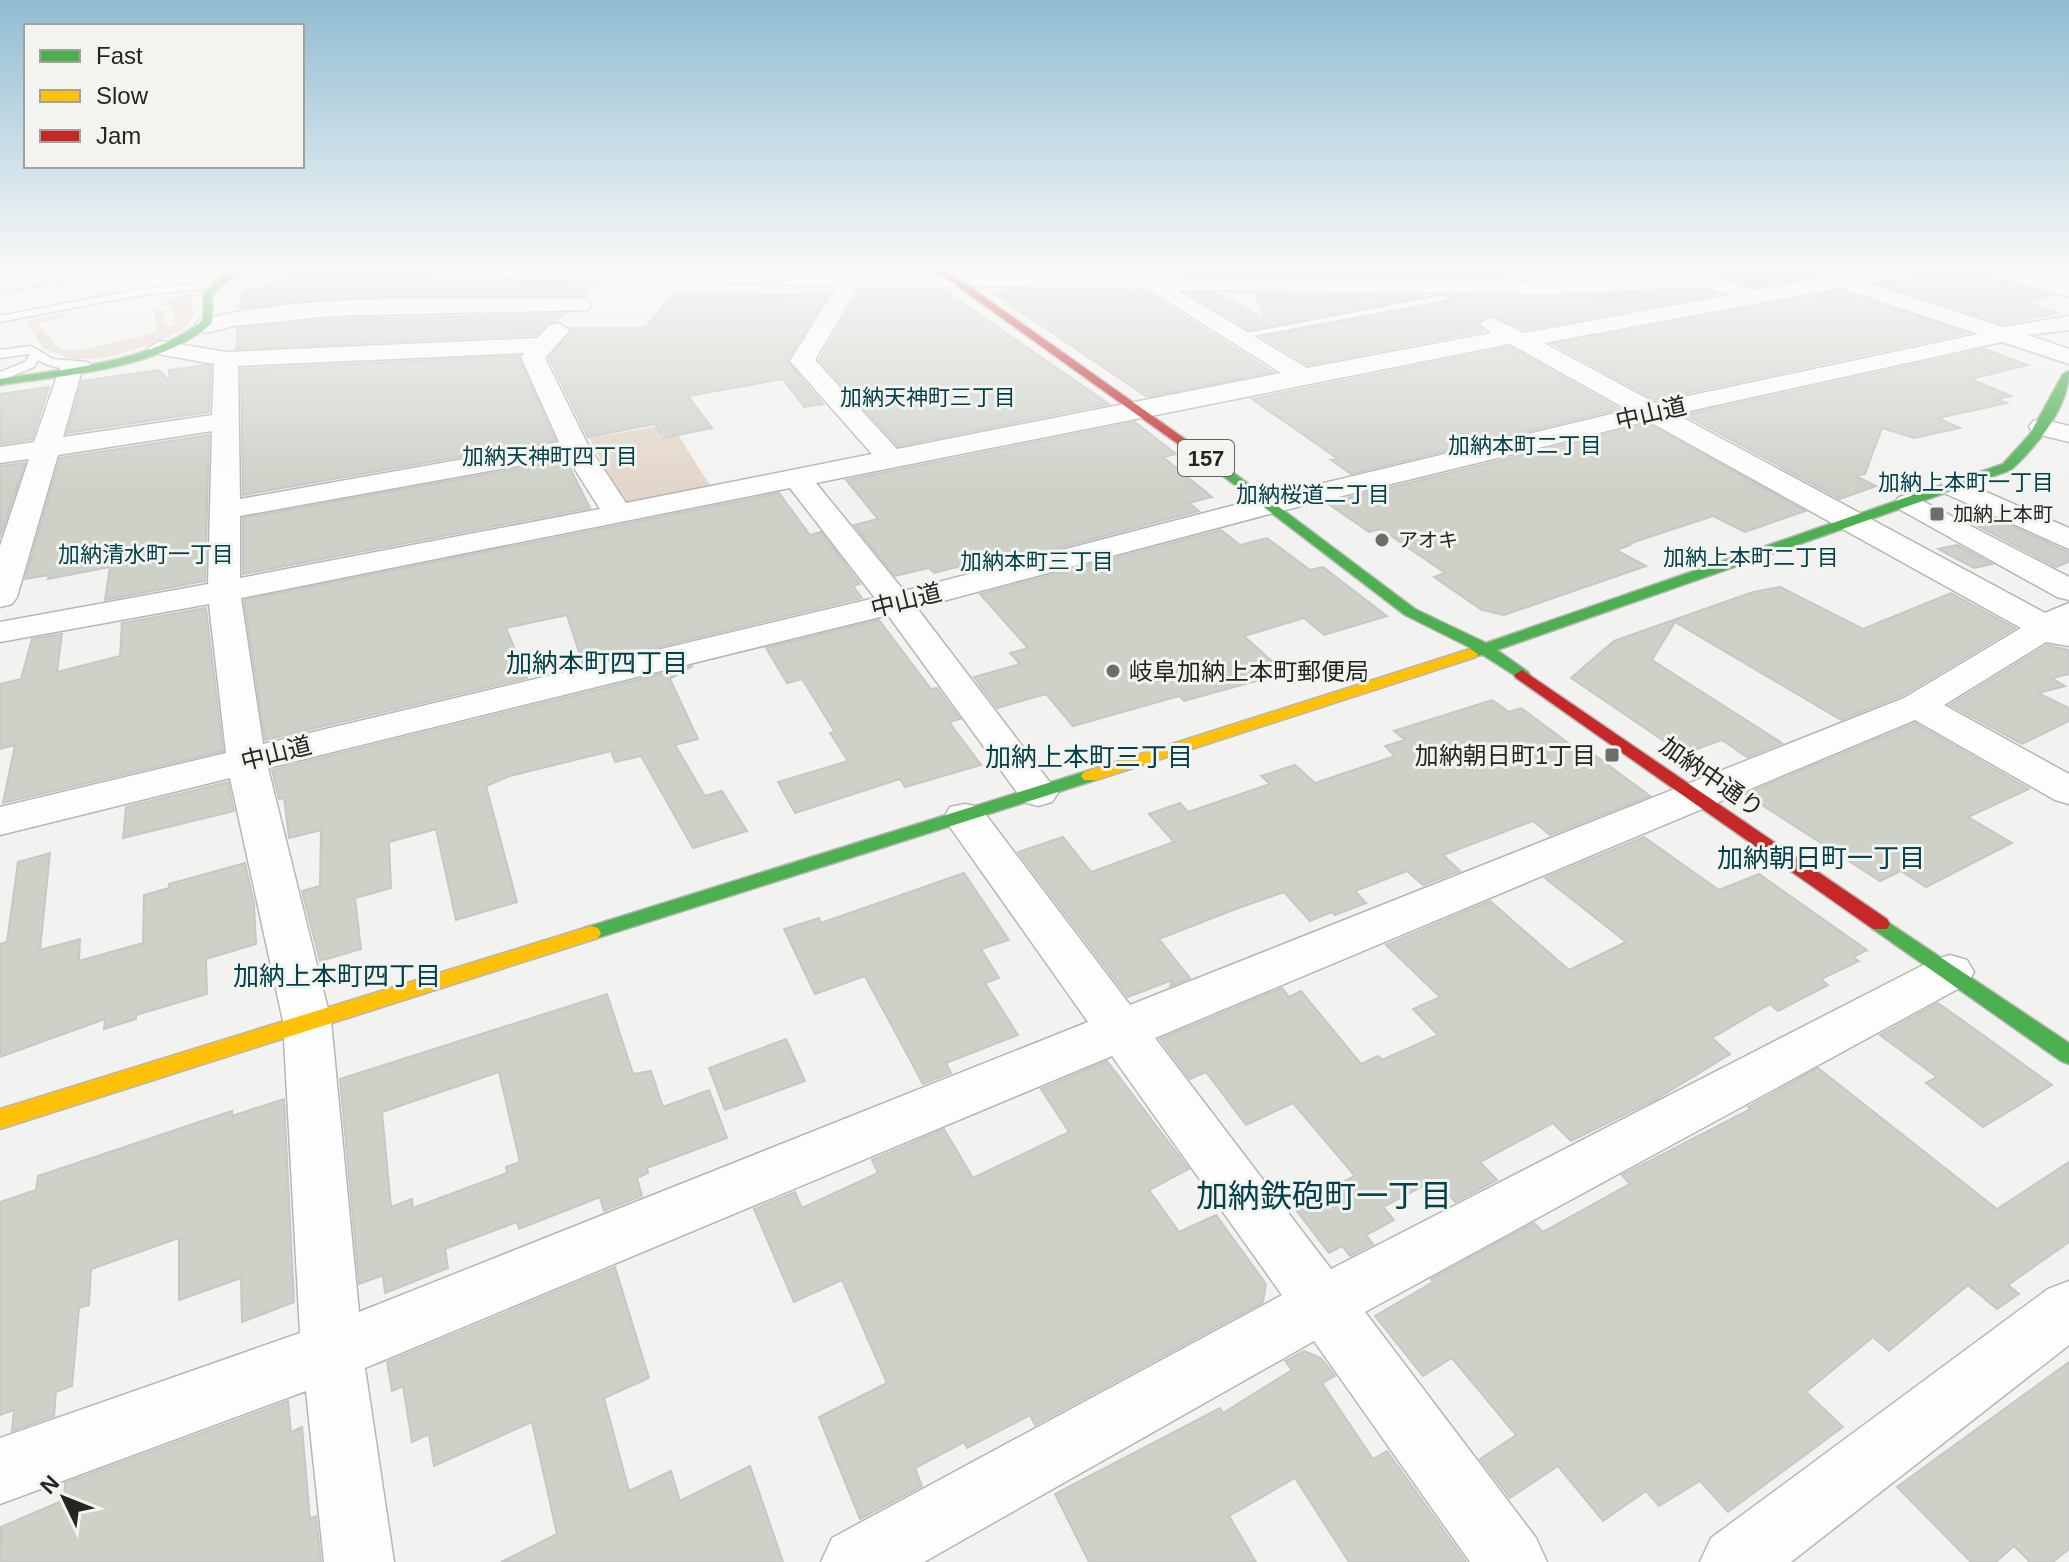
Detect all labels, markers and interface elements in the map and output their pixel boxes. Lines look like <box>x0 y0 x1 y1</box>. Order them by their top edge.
legend <box>24 24 304 168</box>
text: Fast <box>96 42 143 69</box>
text: Slow <box>96 82 149 109</box>
text: Jam <box>96 122 141 149</box>
district label: 加納天神町三丁目 <box>840 385 1016 410</box>
street label: 中山道 <box>1613 392 1689 434</box>
district label: 加納本町二丁目 <box>1448 433 1602 458</box>
road number: 157 <box>1178 440 1234 476</box>
district label: 加納天神町四丁目 <box>462 444 638 469</box>
district label: 加納上本町一丁目 <box>1878 470 2054 495</box>
district label: 加納桜道二丁目 <box>1236 482 1390 507</box>
place label: 加納上本町 <box>1953 503 2053 525</box>
marker: 加納上本町 <box>1928 505 1946 523</box>
place label: アオキ <box>1398 529 1458 551</box>
marker: アオキ <box>1373 531 1391 549</box>
district label: 加納清水町一丁目 <box>58 542 234 567</box>
district label: 加納上本町二丁目 <box>1663 545 1839 570</box>
district label: 加納本町三丁目 <box>960 549 1114 574</box>
street label: 中山道 <box>868 578 944 622</box>
district label: 加納本町四丁目 <box>506 648 688 678</box>
place label: 岐阜加納上本町郵便局 <box>1129 658 1369 685</box>
marker: 岐阜加納上本町郵便局 <box>1104 662 1122 680</box>
street label: 中山道 <box>238 731 314 775</box>
street label: 加納中通り <box>1655 732 1769 822</box>
district label: 加納上本町三丁目 <box>985 742 1193 772</box>
place label: 加納朝日町1丁目 <box>1415 742 1596 769</box>
marker: 加納朝日町1丁目 <box>1603 746 1621 764</box>
district label: 加納朝日町一丁目 <box>1717 843 1925 873</box>
district label: 加納上本町四丁目 <box>233 961 441 991</box>
district label: 加納鉄砲町一丁目 <box>1196 1178 1452 1214</box>
north arrow <box>24 1458 104 1538</box>
text: N <box>35 1470 64 1499</box>

